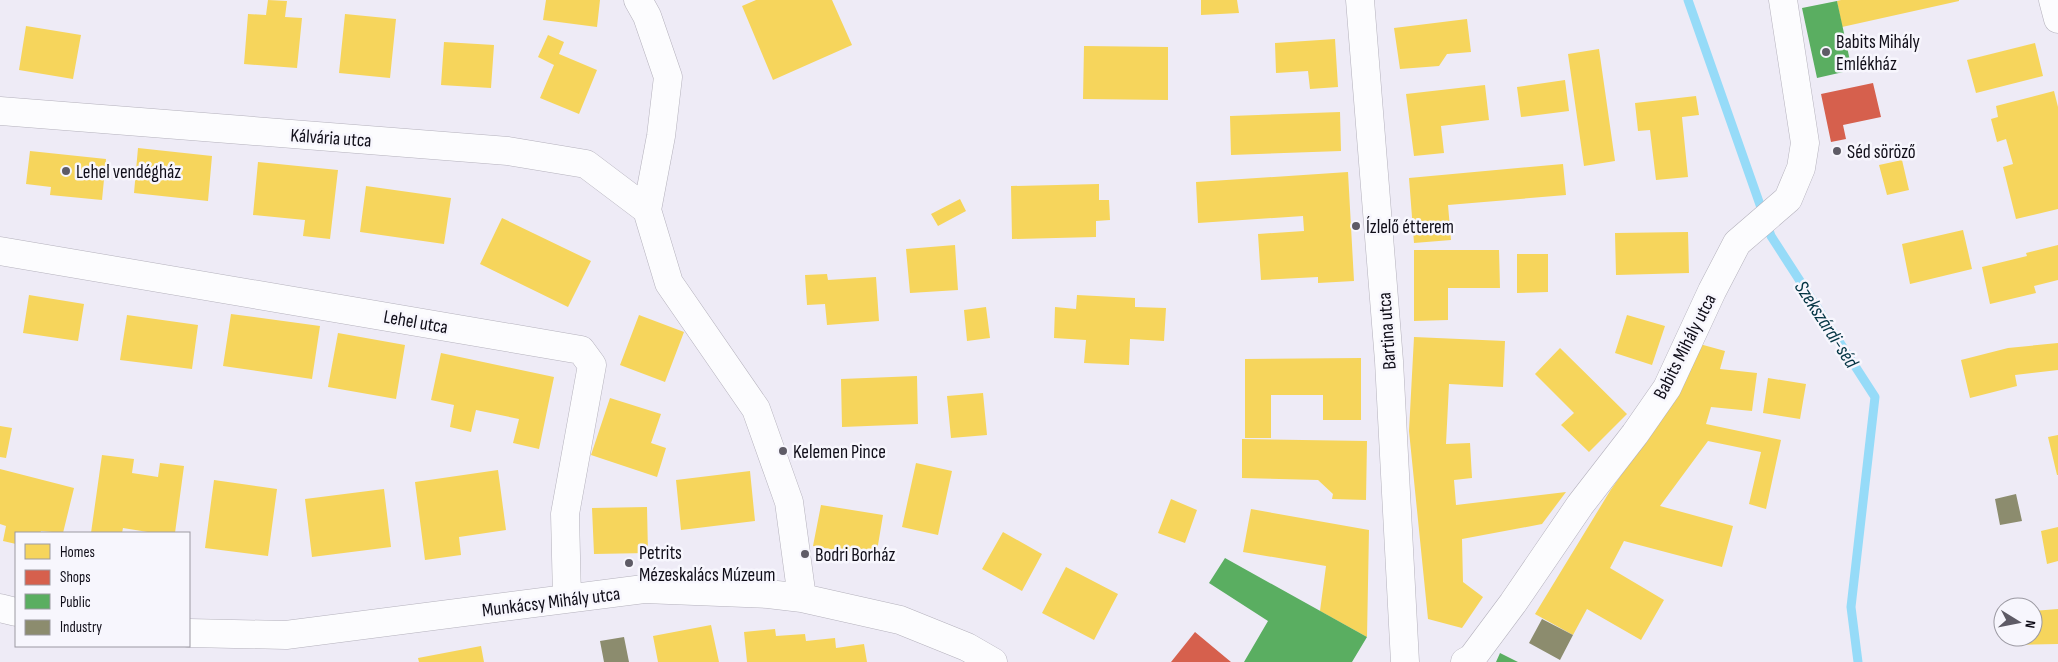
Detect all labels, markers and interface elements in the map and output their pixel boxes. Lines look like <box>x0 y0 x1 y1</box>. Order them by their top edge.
place label: Babits Mihály Emlékház <box>1836 31 1921 76</box>
marker: Babits Mihály Emlékház <box>1820 46 1832 58</box>
street label: Kálvária utca <box>290 124 372 153</box>
place label: Séd söröző <box>1847 141 1916 164</box>
marker: Séd söröző <box>1831 145 1843 157</box>
place label: Lehel vendégház <box>76 161 181 184</box>
marker: Lehel vendégház <box>60 165 72 177</box>
place label: Ízlelő étterem <box>1366 216 1454 239</box>
marker: Ízlelő étterem <box>1350 220 1362 232</box>
water label: Szekszárdi-séd <box>1789 276 1864 373</box>
street label: Babits Mihály utca <box>1649 290 1722 403</box>
street label: Bartina utca <box>1373 291 1402 370</box>
street label: Lehel utca <box>382 306 450 339</box>
place label: Kelemen Pince <box>793 441 886 464</box>
marker: Kelemen Pince <box>777 445 789 457</box>
legend <box>15 532 190 647</box>
place label: Petrits Mézeskalács Múzeum <box>639 542 775 587</box>
text: Homes <box>60 543 95 562</box>
place label: Bodri Borház <box>815 544 896 567</box>
marker: Bodri Borház <box>799 548 811 560</box>
marker: Petrits Mézeskalács Múzeum <box>623 557 635 569</box>
text: Shops <box>60 568 91 587</box>
street label: Munkácsy Mihály utca <box>481 583 622 622</box>
text: Public <box>60 593 91 612</box>
north arrow <box>1993 597 2043 647</box>
text: Industry <box>60 618 102 637</box>
text: N <box>2021 619 2039 629</box>

